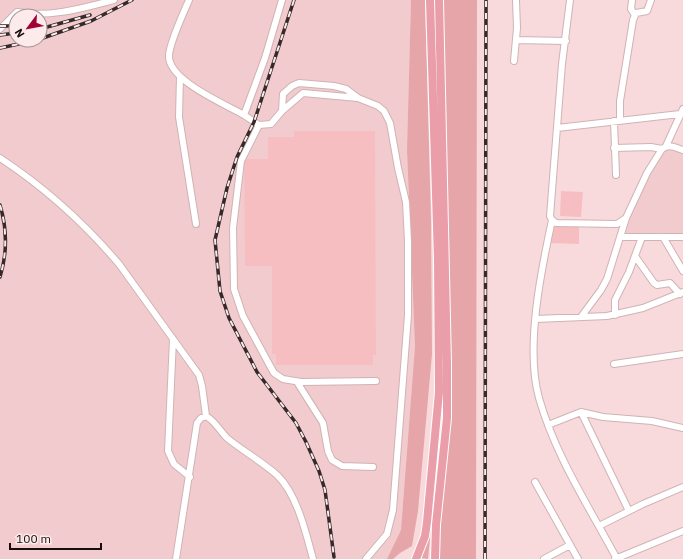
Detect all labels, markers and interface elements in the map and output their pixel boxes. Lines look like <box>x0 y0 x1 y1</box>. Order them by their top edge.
north arrow <box>8 8 48 48</box>
text: N <box>11 26 28 40</box>
scale bar <box>10 525 101 551</box>
text: 100 m <box>16 531 51 546</box>

